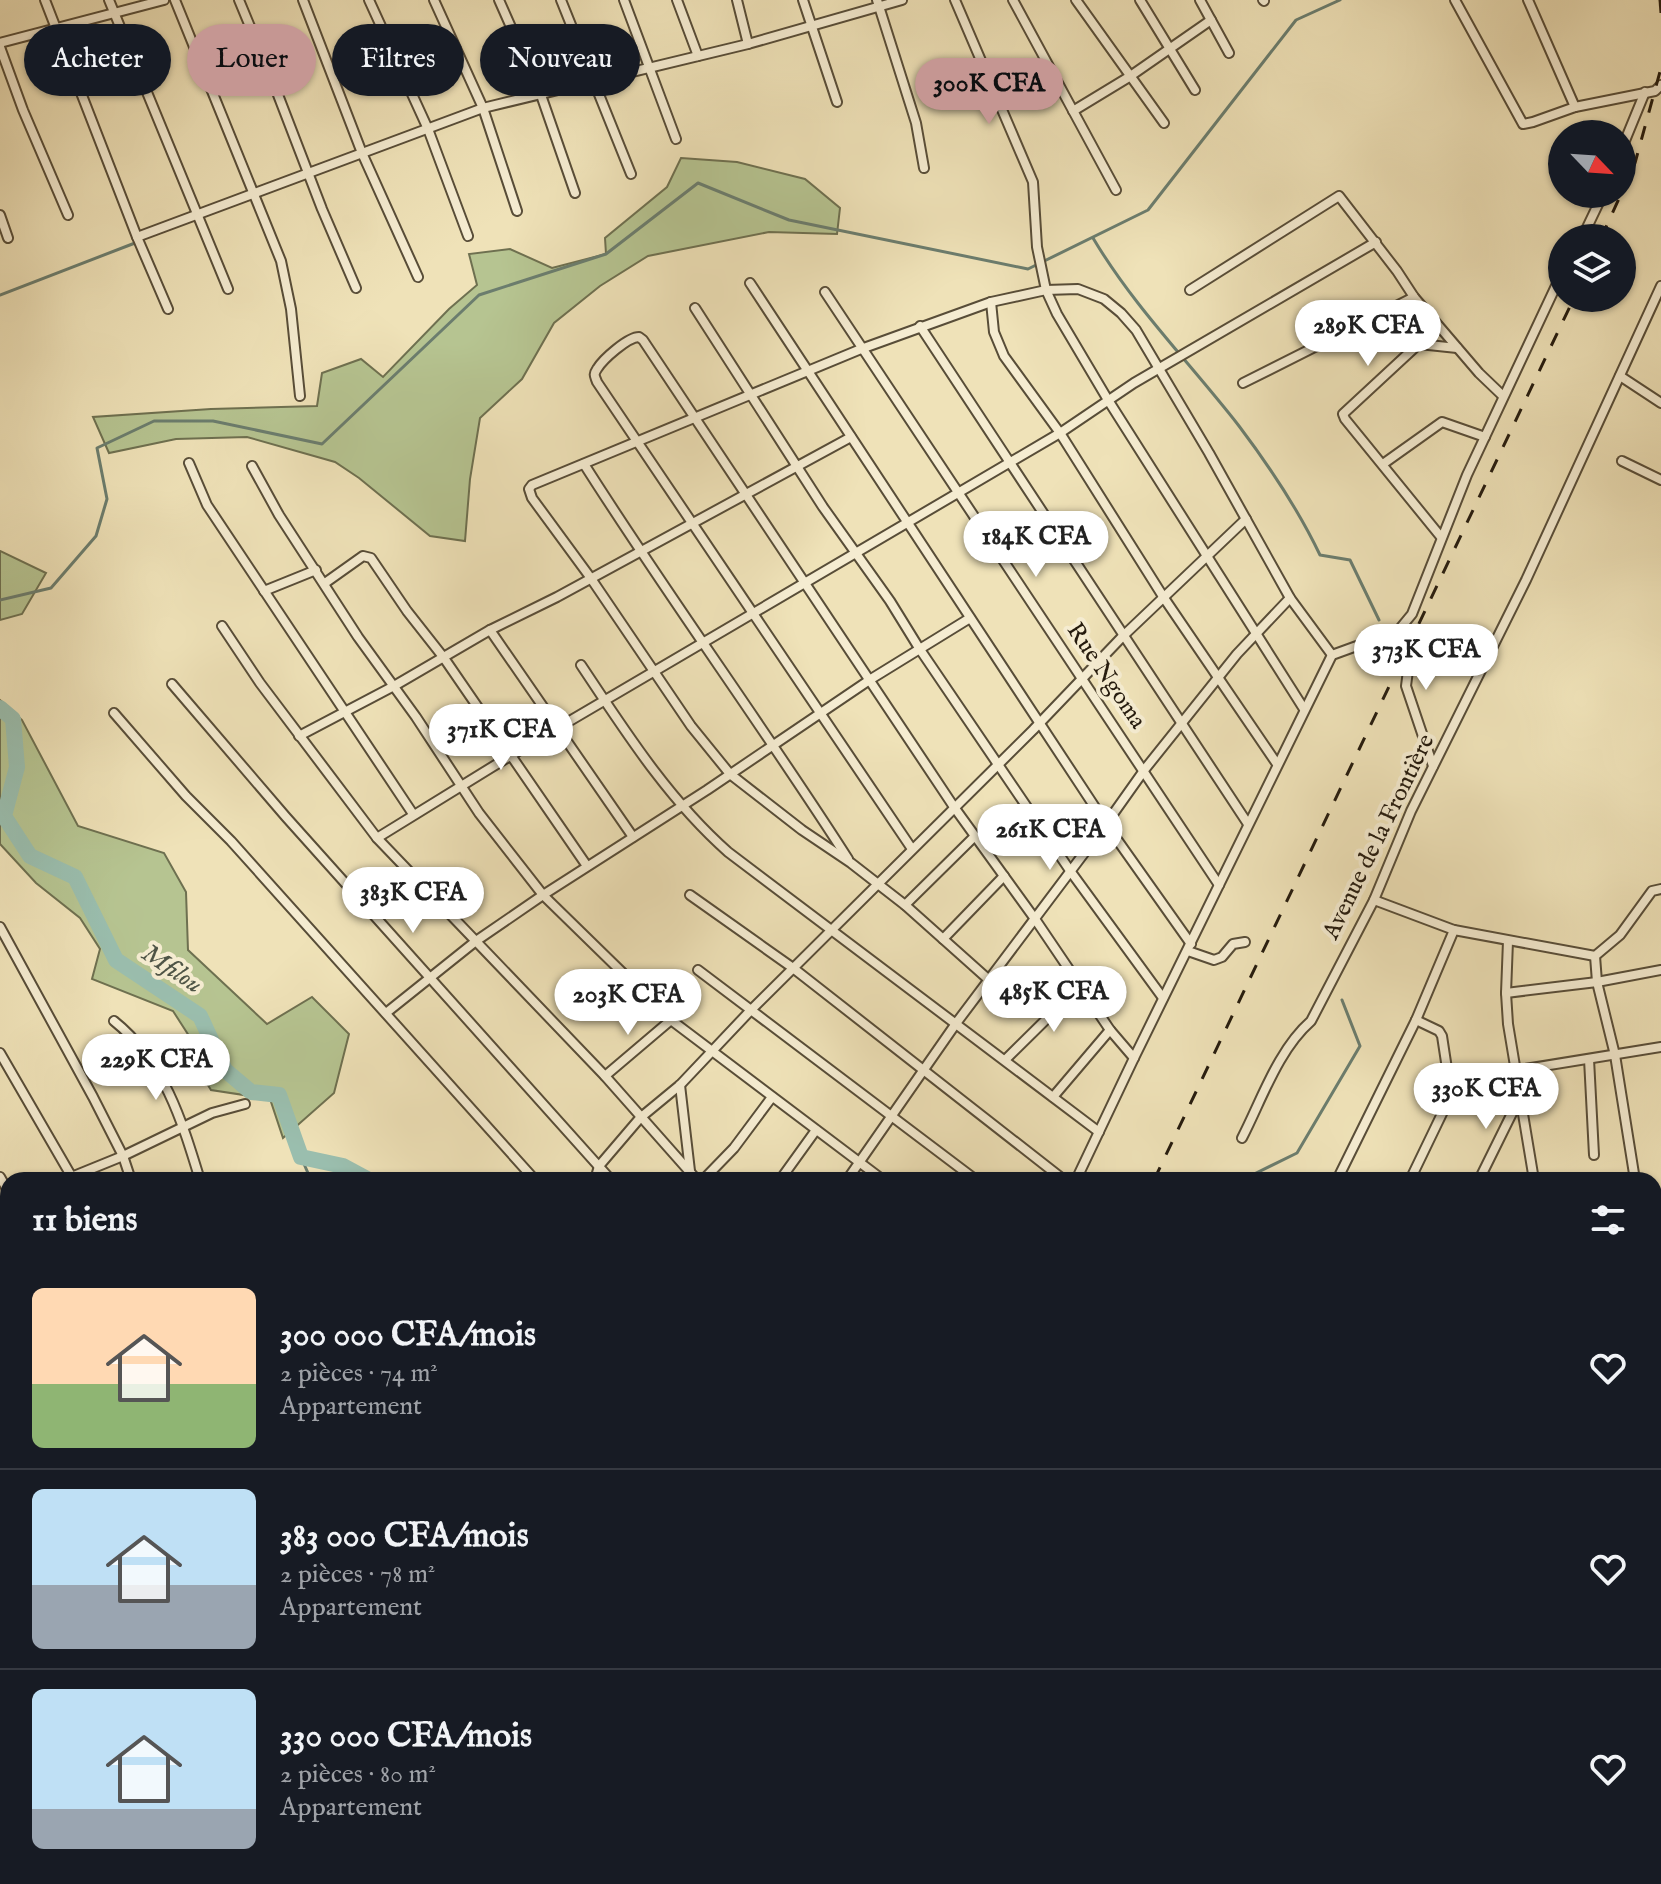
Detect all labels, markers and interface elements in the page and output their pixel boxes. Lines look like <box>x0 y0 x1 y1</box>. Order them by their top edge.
chip: Acheter <box>24 24 171 96</box>
chip: Louer <box>187 24 316 96</box>
chip: Filtres <box>332 24 464 96</box>
chip: Nouveau <box>480 24 640 96</box>
pin: 300K CFA <box>906 58 1072 126</box>
text: 300K CFA <box>933 67 1045 100</box>
north arrow <box>1548 120 1636 208</box>
map controls <box>1548 120 1636 312</box>
button: layers <box>1548 224 1636 312</box>
pin: 289K CFA <box>1285 300 1451 368</box>
text: 289K CFA <box>1313 309 1423 342</box>
pin: 184K CFA <box>953 511 1119 579</box>
text: 184K CFA <box>981 520 1091 553</box>
street label: Rue Ngoma <box>1059 617 1153 736</box>
pin: 373K CFA <box>1343 624 1509 692</box>
text: 373K CFA <box>1372 633 1480 666</box>
pin: 371K CFA <box>418 704 584 772</box>
text: 371K CFA <box>447 713 555 746</box>
street label: Avenue de la Frontière <box>1315 729 1442 946</box>
pin: 261K CFA <box>967 804 1133 872</box>
text: 261K CFA <box>995 813 1105 846</box>
pin: 383K CFA <box>330 867 496 935</box>
text: 383K CFA <box>360 876 466 909</box>
water label: Mfilou <box>135 937 209 1001</box>
pin: 485K CFA <box>971 966 1137 1034</box>
pin: 203K CFA <box>545 969 711 1037</box>
text: 485K CFA <box>1000 975 1108 1008</box>
text: 203K CFA <box>572 978 684 1011</box>
pin: 229K CFA <box>73 1034 239 1102</box>
text: 229K CFA <box>100 1043 212 1076</box>
pin: 330K CFA <box>1403 1063 1569 1131</box>
text: 330K CFA <box>1432 1072 1540 1105</box>
icon: filters <box>1586 1198 1630 1242</box>
text: 11 biens <box>32 1199 137 1242</box>
text: 300 000 CFA/mois <box>280 1314 536 1357</box>
icon: home <box>96 1320 192 1416</box>
icon: heart <box>1586 1346 1630 1390</box>
text: 2 pièces · 74 m² <box>280 1357 438 1390</box>
text: Appartement <box>280 1390 422 1423</box>
text: 383 000 CFA/mois <box>280 1515 529 1558</box>
icon: home <box>96 1521 192 1617</box>
icon: heart <box>1586 1547 1630 1591</box>
text: 2 pièces · 78 m² <box>280 1558 435 1591</box>
text: Appartement <box>280 1591 422 1624</box>
text: 330 000 CFA/mois <box>280 1715 532 1758</box>
icon: home <box>96 1721 192 1817</box>
icon: heart <box>1586 1747 1630 1791</box>
text: 2 pièces · 80 m² <box>280 1758 436 1791</box>
text: Appartement <box>280 1791 422 1824</box>

